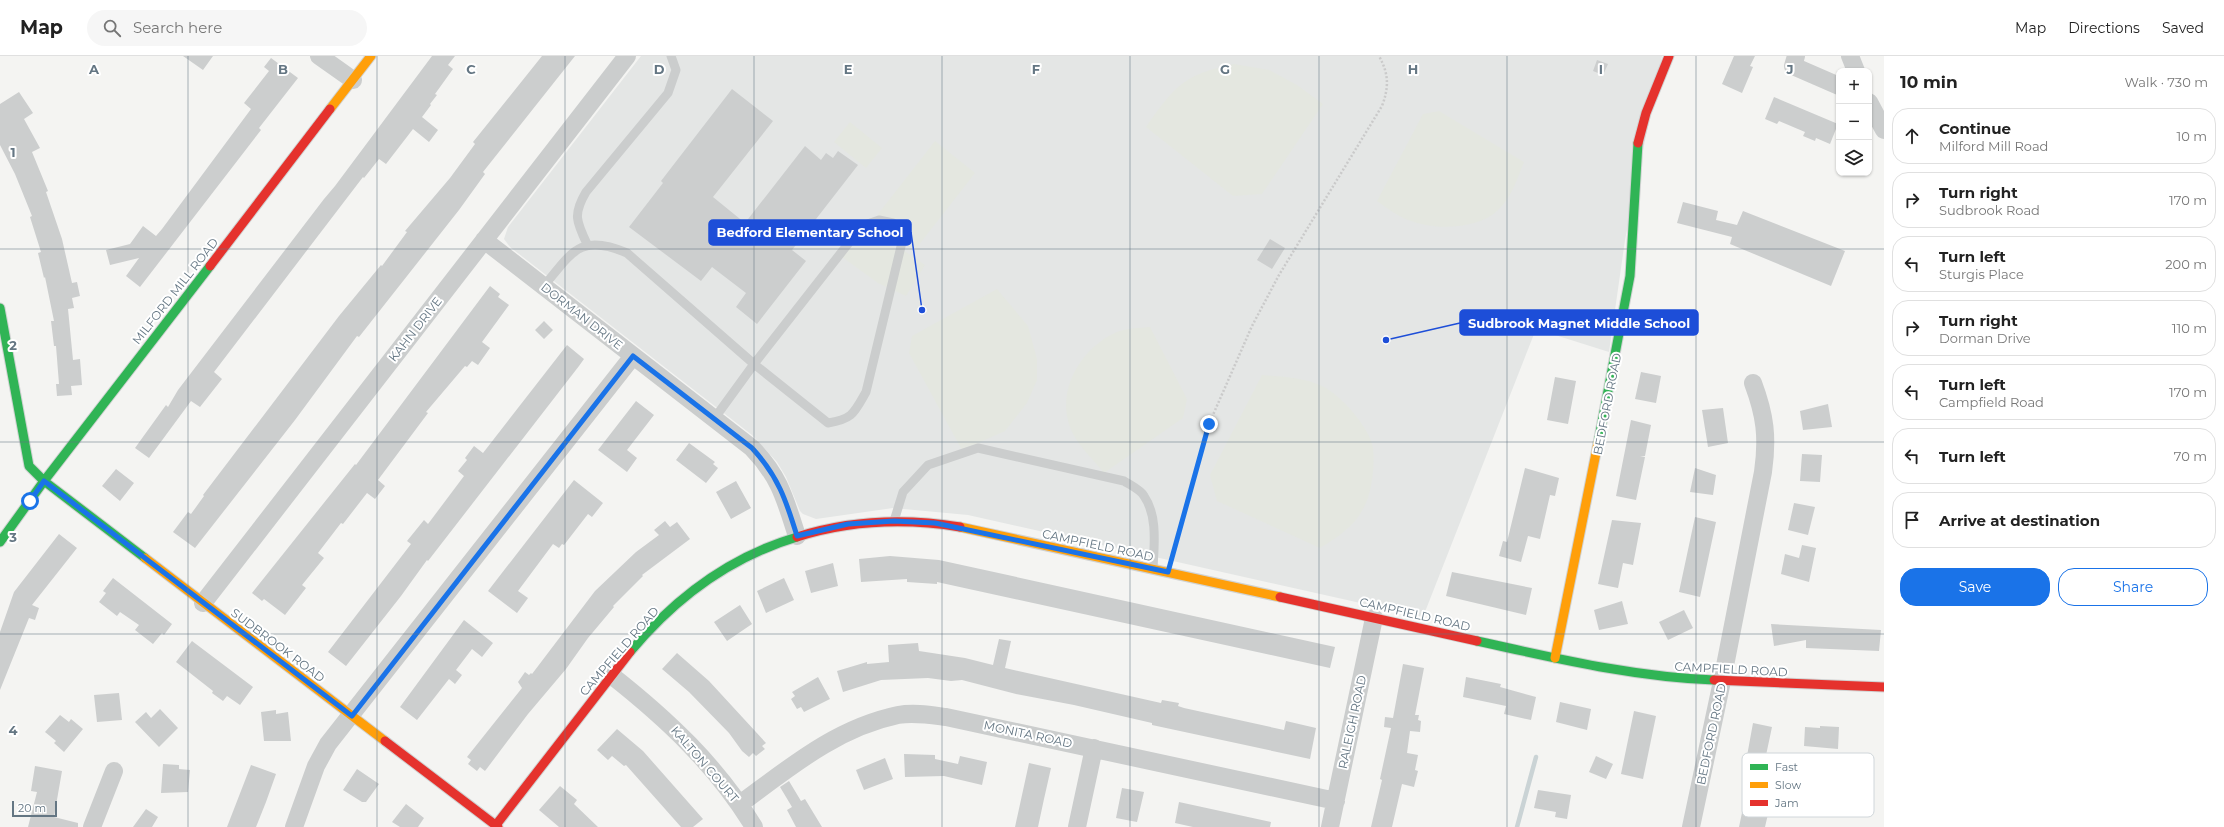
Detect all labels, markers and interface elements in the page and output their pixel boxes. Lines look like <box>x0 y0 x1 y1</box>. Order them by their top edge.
search box <box>87 10 367 46</box>
text: Map <box>20 16 63 39</box>
icon: search <box>101 17 123 39</box>
text: Search here <box>133 18 222 37</box>
text: Map <box>2015 19 2046 37</box>
text: Directions <box>2068 19 2140 37</box>
text: Saved <box>2162 19 2204 37</box>
text: A <box>88 61 100 77</box>
text: B <box>278 61 288 77</box>
text: C <box>466 61 476 77</box>
text: D <box>654 61 665 77</box>
text: E <box>844 61 853 77</box>
text: F <box>1032 61 1040 77</box>
text: G <box>1220 61 1230 77</box>
text: H <box>1408 61 1418 77</box>
text: I <box>1599 61 1603 77</box>
text: J <box>1785 61 1794 77</box>
map controls <box>1836 68 1872 176</box>
button: + <box>1836 68 1872 104</box>
text: 10 min <box>1900 72 1958 92</box>
text: Walk · 730 m <box>2125 74 2208 90</box>
button: − <box>1836 104 1872 140</box>
text: Continue <box>1939 119 2011 138</box>
icon: ahead <box>1901 125 1923 147</box>
text: 10 m <box>2177 128 2207 144</box>
text: Milford Mill Road <box>1939 138 2048 154</box>
button: layers <box>1836 140 1872 176</box>
text: 1 <box>10 144 16 160</box>
text: Turn right <box>1939 183 2018 202</box>
icon: right <box>1901 189 1923 211</box>
text: 170 m <box>2169 192 2207 208</box>
text: Sudbrook Road <box>1939 202 2040 218</box>
callout: Bedford Elementary School <box>709 220 911 245</box>
text: Bedford Elementary School <box>717 224 903 240</box>
street label: MILFORD MILL ROAD <box>129 235 221 347</box>
text: Turn left <box>1939 247 2006 266</box>
icon: left <box>1901 253 1923 275</box>
text: 200 m <box>2165 256 2207 272</box>
text: Sturgis Place <box>1939 266 2024 282</box>
street label: DORMAN DRIVE <box>538 279 626 353</box>
street label: KAHN DRIVE <box>385 294 445 364</box>
callout: Sudbrook Magnet Middle School <box>1460 310 1698 335</box>
text: Turn right <box>1939 311 2018 330</box>
text: Sudbrook Magnet Middle School <box>1468 315 1690 331</box>
icon: right <box>1901 317 1923 339</box>
text: 110 m <box>2172 320 2207 336</box>
text: Dorman Drive <box>1939 330 2031 346</box>
text: 2 <box>9 337 17 353</box>
street label: BEDFORD ROAD <box>1590 352 1624 456</box>
text: Turn left <box>1939 375 2006 394</box>
icon: left <box>1901 381 1923 403</box>
text: 170 m <box>2169 384 2207 400</box>
text: Campfield Road <box>1939 394 2044 410</box>
route end <box>1200 415 1218 433</box>
icon: left <box>1901 445 1923 467</box>
text: Turn left <box>1939 447 2006 466</box>
text: 70 m <box>2174 448 2207 464</box>
route start <box>21 492 39 510</box>
icon: arrive <box>1901 509 1923 531</box>
text: Arrive at destination <box>1939 511 2100 530</box>
street label: CAMPFIELD ROAD <box>1041 526 1155 564</box>
text: 3 <box>8 529 17 545</box>
button: Save <box>1900 568 2050 606</box>
button: Share <box>2058 568 2208 606</box>
street label: CAMPFIELD ROAD <box>1358 594 1472 634</box>
street label: CAMPFIELD ROAD <box>576 603 662 699</box>
street label: SUDBROOK ROAD <box>228 605 328 685</box>
street label: CAMPFIELD ROAD <box>1674 659 1788 679</box>
street label: RALEIGH ROAD <box>1335 674 1369 770</box>
street label: BEDFORD ROAD <box>1693 682 1729 786</box>
street label: MONITA ROAD <box>982 717 1074 751</box>
text: 4 <box>9 722 18 738</box>
street label: KALTON COURT <box>668 723 742 805</box>
legend <box>1742 753 1874 817</box>
text: Fast <box>1775 760 1799 774</box>
text: Slow <box>1775 778 1801 792</box>
text: Jam <box>1774 796 1799 810</box>
scale bar <box>12 799 57 818</box>
text: 20 m <box>18 801 46 815</box>

